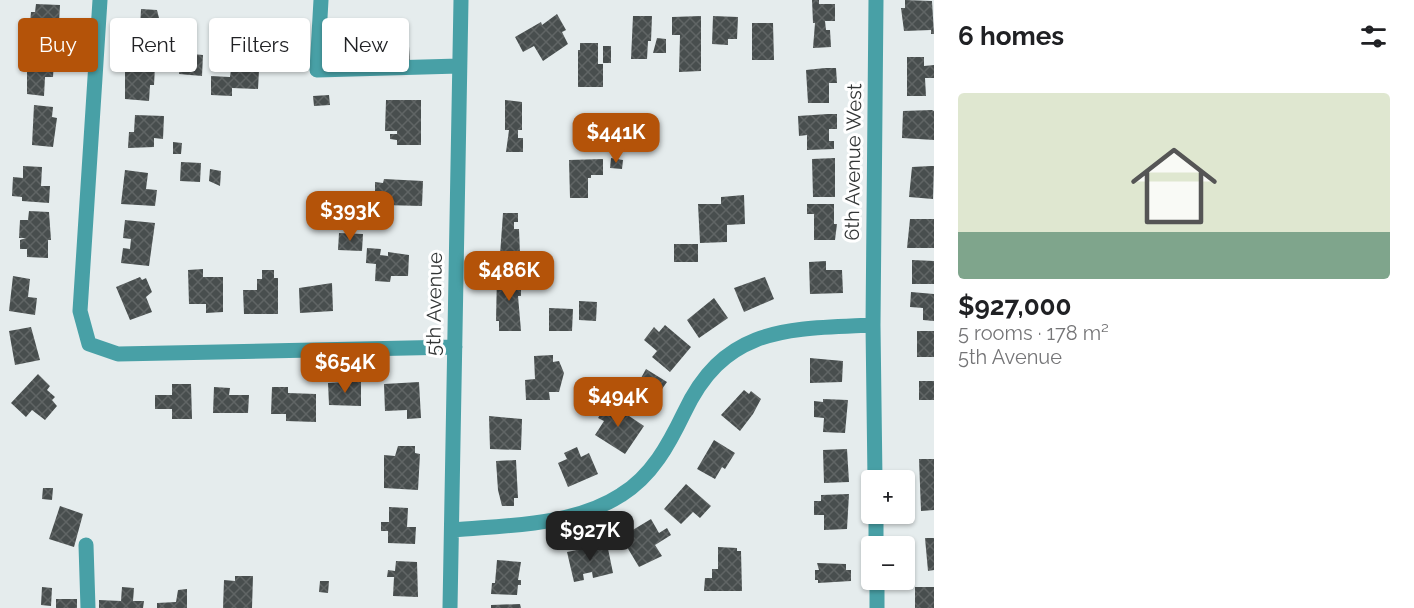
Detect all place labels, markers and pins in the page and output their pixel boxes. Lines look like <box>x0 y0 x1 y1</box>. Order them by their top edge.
pin: $441K <box>574 113 658 164</box>
pin: $393K <box>308 191 392 242</box>
pin: $486K <box>467 251 551 302</box>
pin: $654K <box>303 343 387 394</box>
pin: $494K <box>576 377 660 428</box>
pin: $927K <box>548 511 632 562</box>

